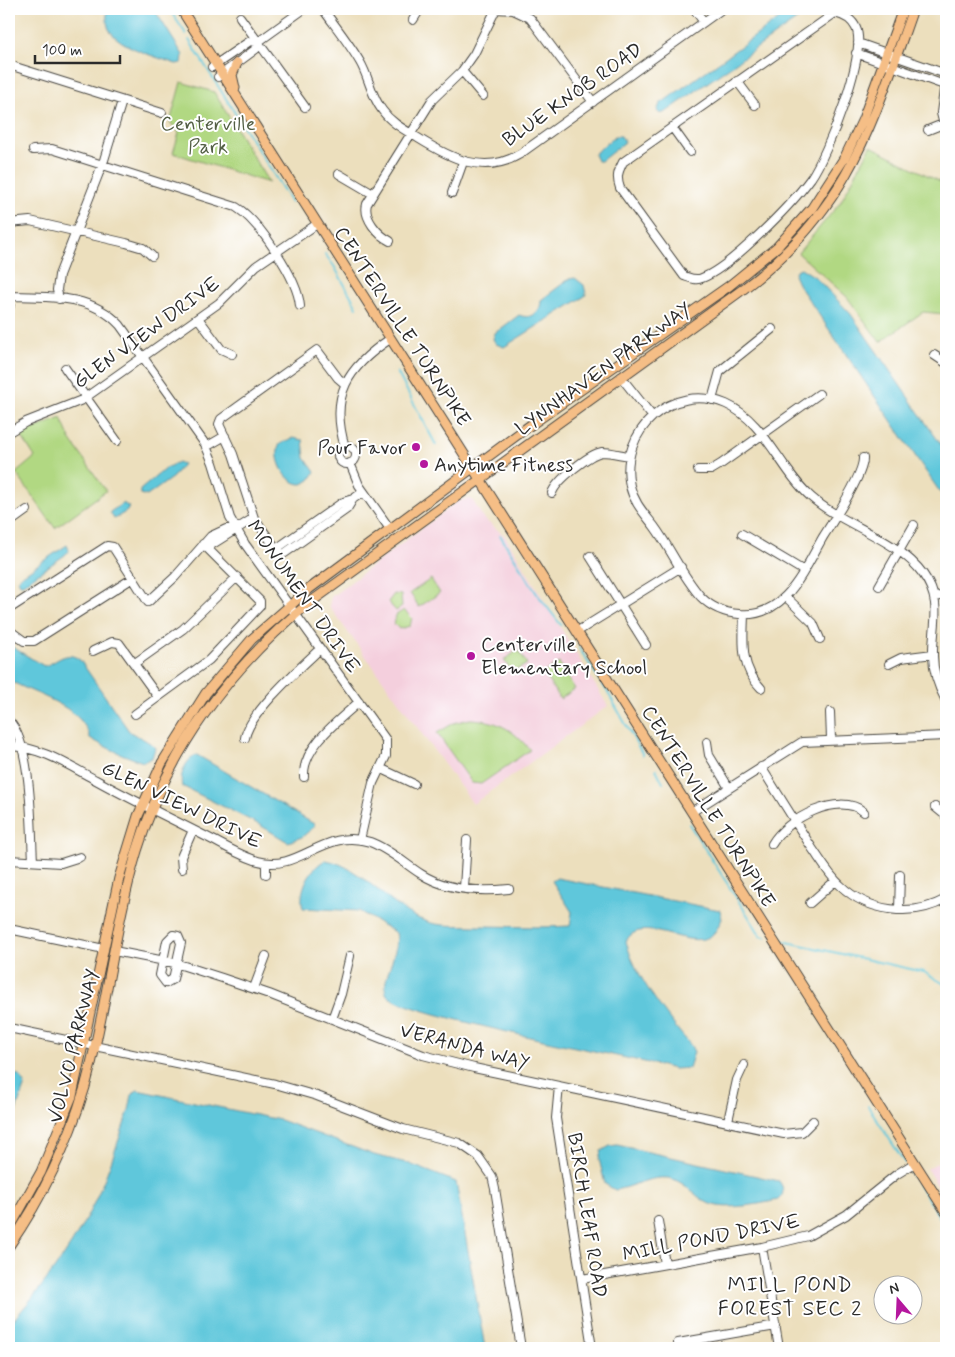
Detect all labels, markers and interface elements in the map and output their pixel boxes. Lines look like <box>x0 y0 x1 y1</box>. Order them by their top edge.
scale bar <box>35 32 120 64</box>
street label: BLUE KNOB ROAD <box>497 37 648 154</box>
text: 100 m <box>42 41 82 61</box>
park label: Centerville Park <box>160 111 256 161</box>
street label: CENTERVILLE TURNPIKE <box>327 222 477 432</box>
street label: GLEN VIEW DRIVE <box>68 271 226 396</box>
street label: LYNNHAVEN PARKWAY <box>510 296 698 442</box>
place label: Pour Favor <box>318 435 407 462</box>
marker: Pour Favor <box>410 441 422 453</box>
place label: Anytime Fitness <box>434 452 573 479</box>
marker: Anytime Fitness <box>418 458 430 470</box>
street label: MONUMENT DRIVE <box>240 515 366 679</box>
place label: Centerville Elementary School <box>481 632 647 682</box>
marker: Centerville Elementary School <box>465 650 477 662</box>
street label: CENTERVILLE TURNPIKE <box>635 701 781 913</box>
street label: GLEN VIEW DRIVE <box>97 755 266 856</box>
street label: VOLVO PARKWAY <box>42 966 107 1126</box>
street label: VERANDA WAY <box>397 1017 532 1078</box>
street label: BIRCH LEAF ROAD <box>560 1131 613 1300</box>
street label: MILL POND DRIVE <box>620 1208 802 1269</box>
district label: MILL POND FOREST SEC 2 <box>718 1271 862 1323</box>
north arrow <box>872 1274 922 1324</box>
text: N <box>887 1279 901 1299</box>

